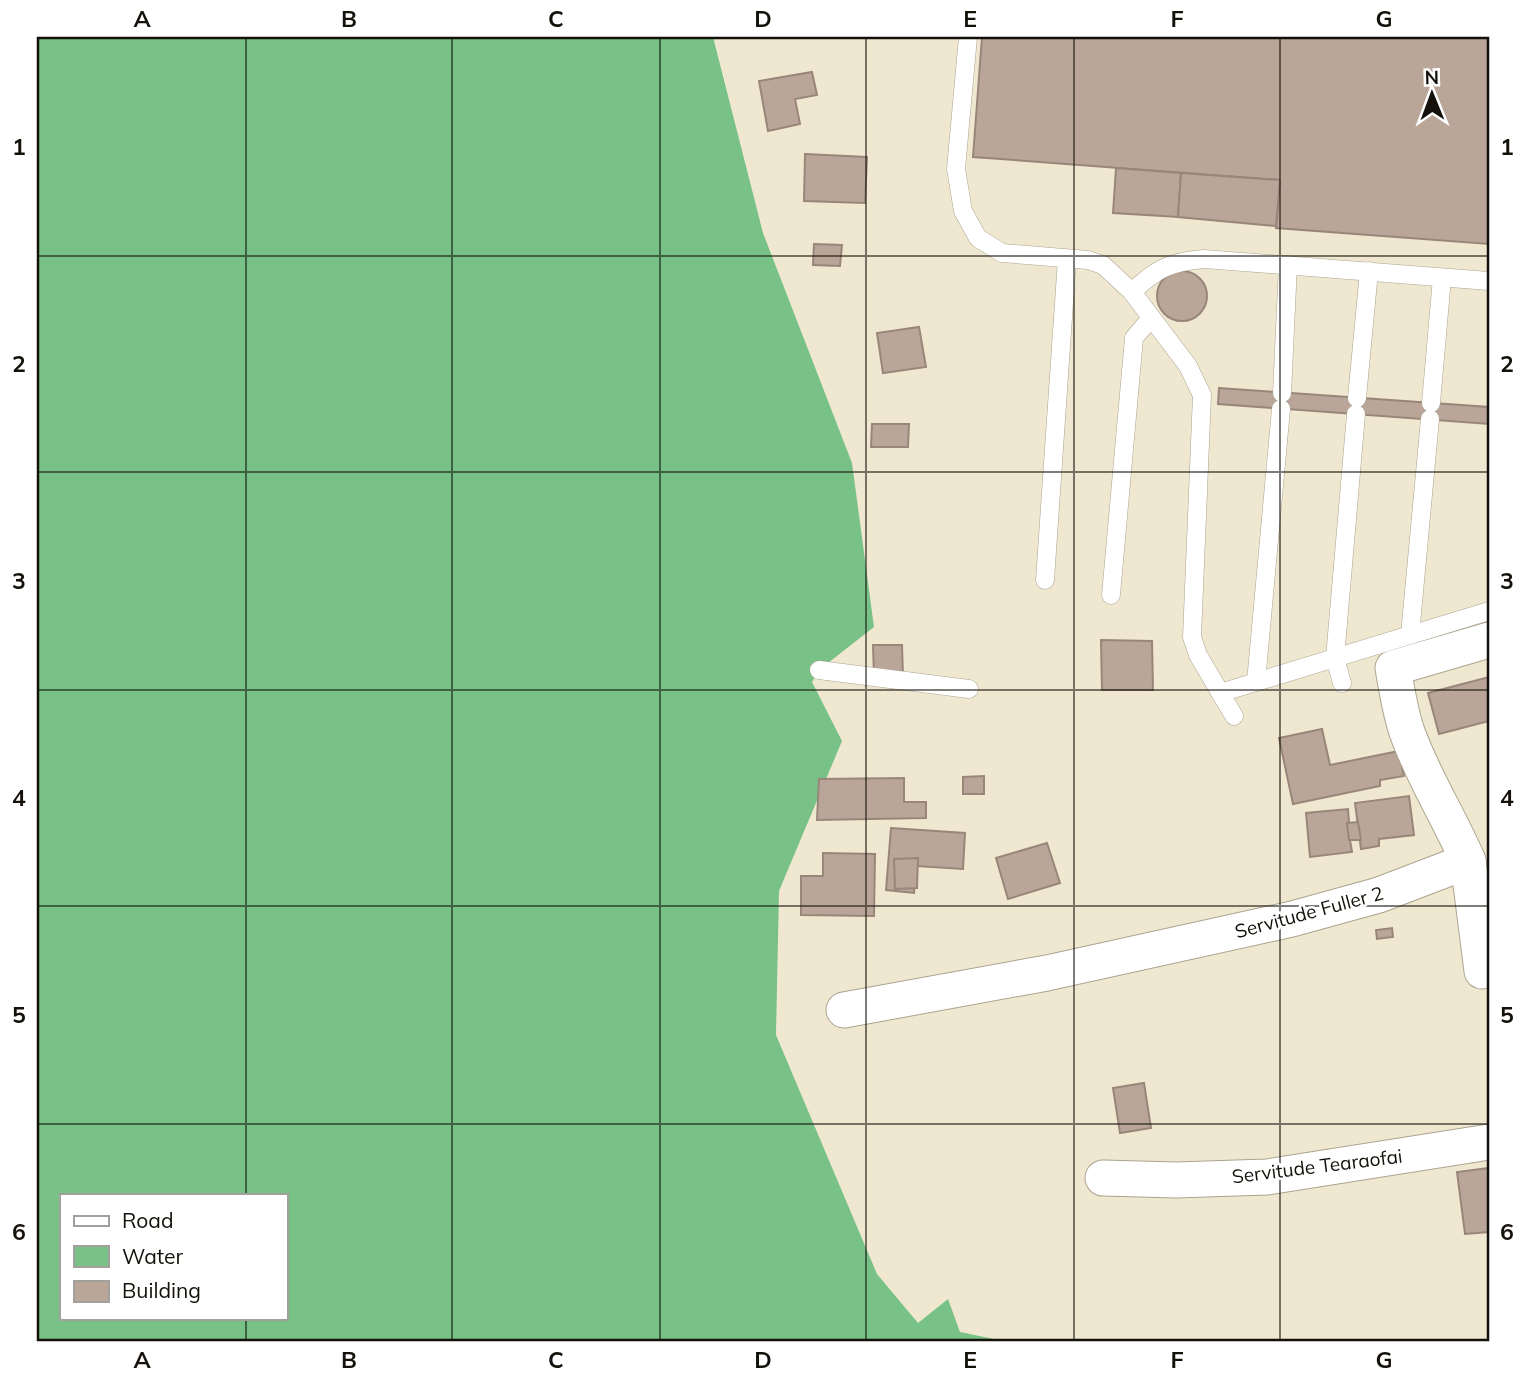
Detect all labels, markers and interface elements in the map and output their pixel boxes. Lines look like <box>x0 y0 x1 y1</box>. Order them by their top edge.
text: A <box>133 4 151 33</box>
text: B <box>341 4 357 33</box>
text: C <box>548 4 564 33</box>
text: D <box>754 4 772 33</box>
text: E <box>963 4 977 33</box>
text: F <box>1170 4 1184 33</box>
text: G <box>1375 4 1393 33</box>
north arrow <box>1396 60 1466 130</box>
text: N <box>1424 65 1439 89</box>
text: 1 <box>12 132 26 161</box>
text: 1 <box>1500 132 1514 161</box>
text: 2 <box>12 349 26 378</box>
text: 2 <box>1500 349 1514 378</box>
text: 3 <box>12 566 26 595</box>
text: 3 <box>1500 566 1514 595</box>
text: 4 <box>12 783 26 812</box>
text: 4 <box>1500 783 1514 812</box>
street label: Servitude Fuller 2 <box>1232 881 1386 943</box>
text: 5 <box>12 1000 26 1029</box>
text: 5 <box>1500 1000 1514 1029</box>
street label: Servitude Tearaofai <box>1230 1144 1404 1188</box>
legend <box>60 1194 287 1320</box>
text: Road <box>122 1207 173 1233</box>
text: 6 <box>12 1217 26 1246</box>
text: 6 <box>1500 1217 1514 1246</box>
text: Water <box>122 1243 183 1269</box>
text: Building <box>122 1277 201 1303</box>
text: A <box>133 1345 151 1374</box>
text: B <box>341 1345 357 1374</box>
text: C <box>548 1345 564 1374</box>
text: D <box>754 1345 772 1374</box>
text: E <box>963 1345 977 1374</box>
text: F <box>1170 1345 1184 1374</box>
text: G <box>1375 1345 1393 1374</box>

